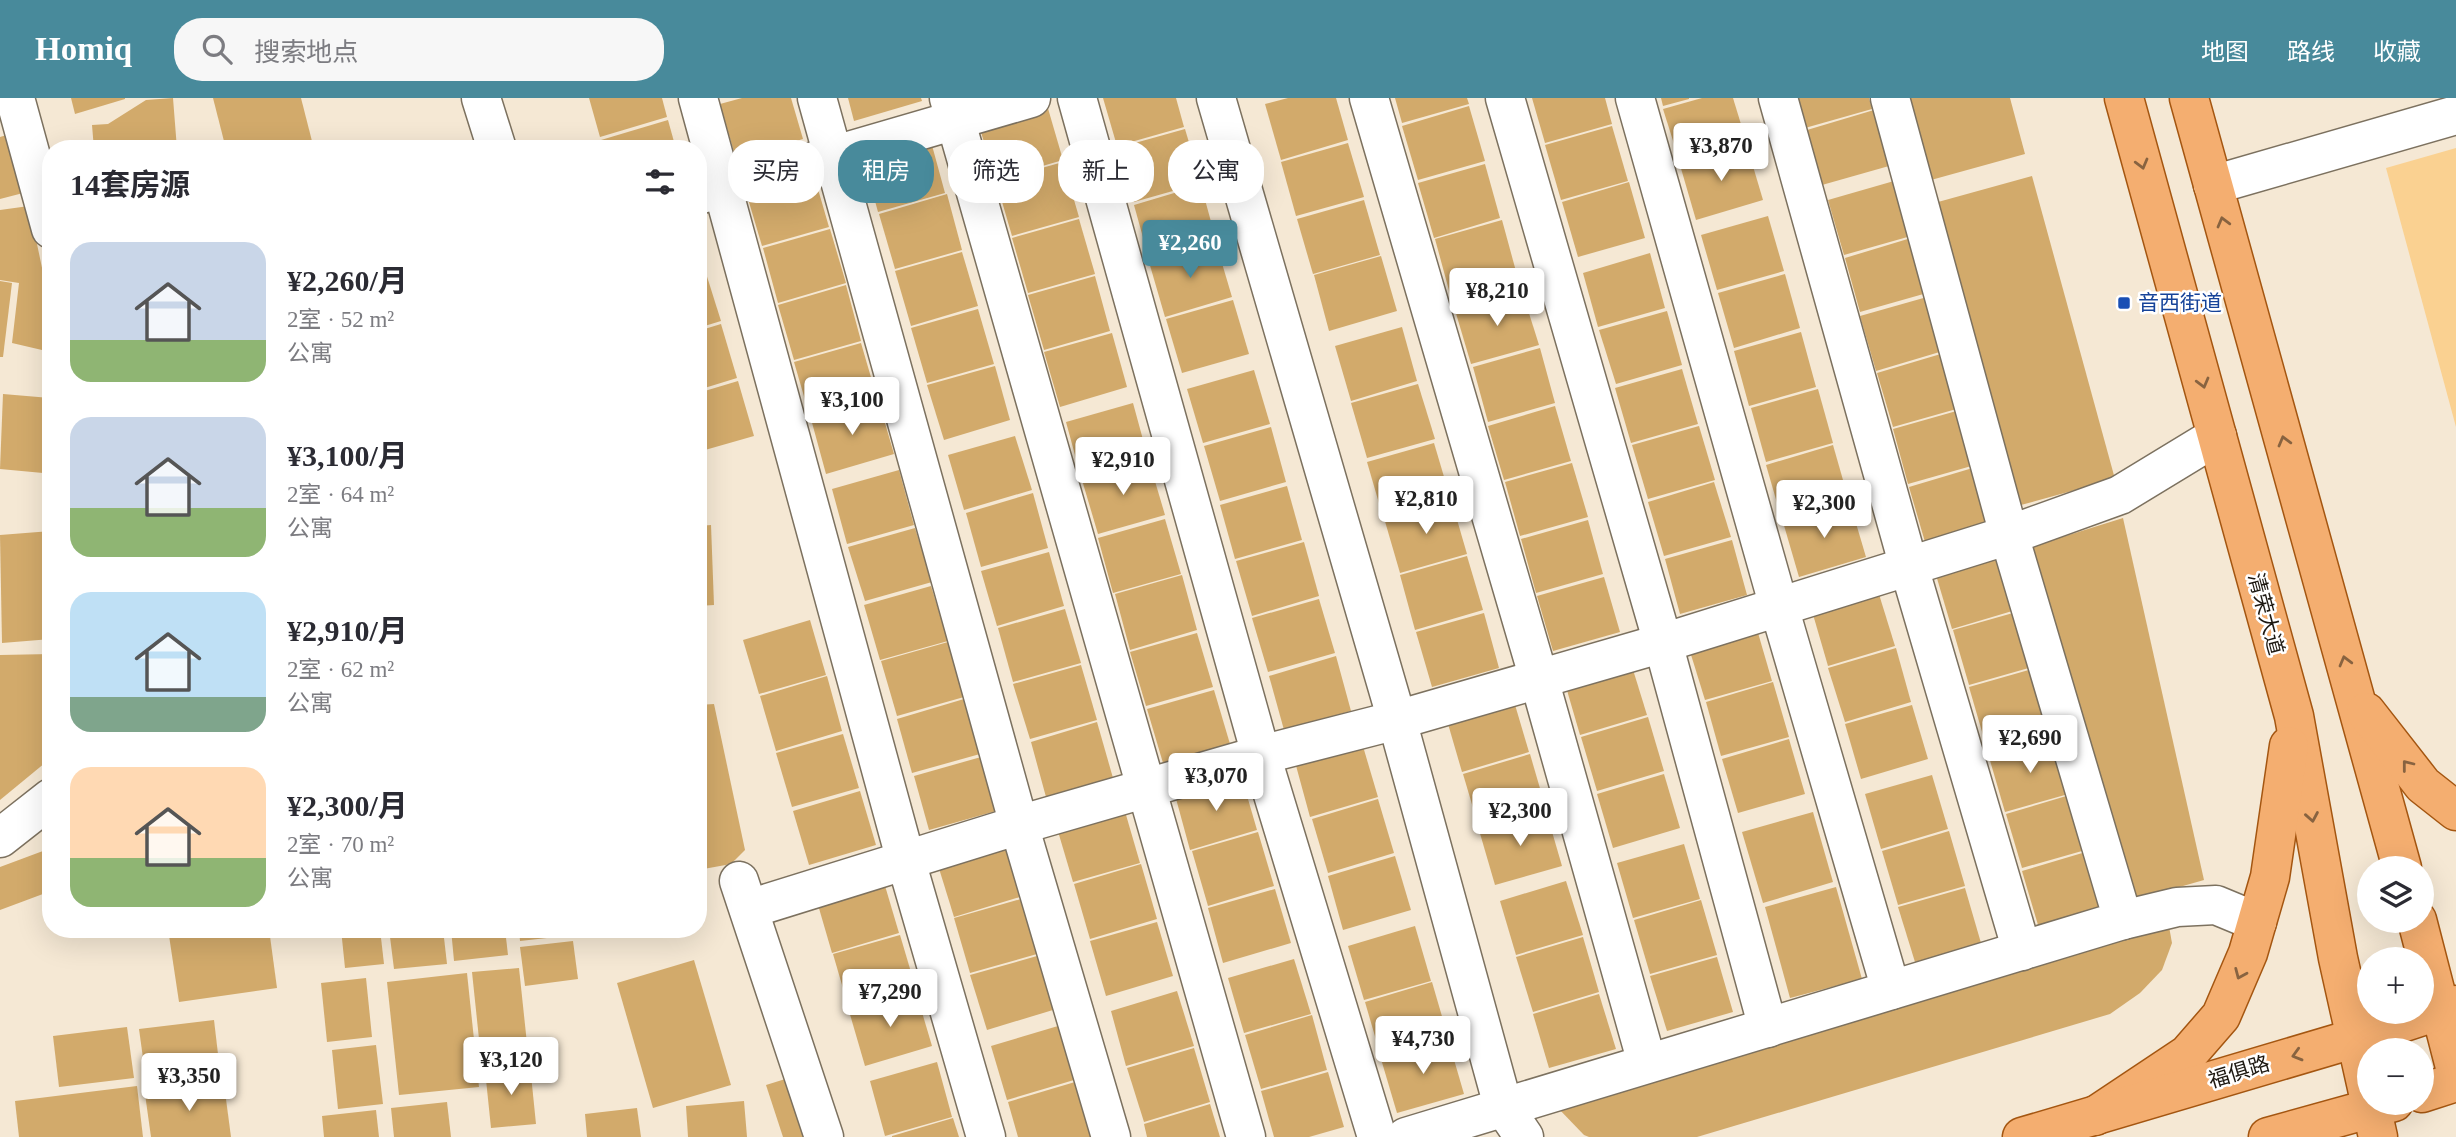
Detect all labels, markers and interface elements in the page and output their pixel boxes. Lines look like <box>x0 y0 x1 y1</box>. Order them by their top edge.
search box <box>174 18 664 81</box>
icon: search <box>198 30 236 68</box>
text: Homiq <box>35 31 132 67</box>
text: 搜索地点 <box>254 38 358 67</box>
text: 地图 <box>2201 39 2249 65</box>
text: 路线 <box>2287 39 2335 65</box>
text: 收藏 <box>2373 39 2421 65</box>
pin: ¥3,870 <box>1664 123 1778 183</box>
text: ¥3,870 <box>1689 133 1753 158</box>
chip: 买房 <box>728 140 824 203</box>
chip: 租房 <box>838 140 934 203</box>
chip: 筛选 <box>948 140 1044 203</box>
chip: 新上 <box>1058 140 1154 203</box>
chip: 公寓 <box>1168 140 1264 203</box>
one-way arrow <box>2134 158 2149 170</box>
icon: filters <box>641 163 679 201</box>
text: 14套房源 <box>70 168 190 201</box>
one-way arrow <box>2217 216 2232 228</box>
pin: ¥2,260 <box>1133 220 1247 280</box>
text: ¥2,260 <box>1158 230 1222 255</box>
text: ¥2,260/月 <box>287 264 408 297</box>
pin: ¥8,210 <box>1440 268 1554 328</box>
icon: home <box>126 270 210 354</box>
text: ¥8,210 <box>1465 278 1529 303</box>
place label: 音西街道 <box>2138 291 2222 315</box>
marker: 音西街道 <box>2116 295 2132 311</box>
text: 2室 · 52 m² <box>287 307 394 332</box>
text: 公寓 <box>287 341 333 366</box>
one-way arrow <box>2194 377 2209 389</box>
pin: ¥3,100 <box>795 378 909 437</box>
text: ¥3,100 <box>820 387 884 412</box>
one-way arrow <box>2278 435 2292 447</box>
pin: ¥2,910 <box>1066 438 1180 497</box>
text: ¥3,100/月 <box>287 439 408 472</box>
icon: home <box>126 445 210 529</box>
text: ¥2,910 <box>1091 447 1155 472</box>
pin: ¥2,810 <box>1369 476 1483 536</box>
pin: ¥2,300 <box>1767 480 1881 540</box>
text: 2室 · 64 m² <box>287 482 394 507</box>
text: ¥2,810 <box>1394 486 1458 511</box>
text: ¥2,300 <box>1792 490 1856 515</box>
text: 公寓 <box>287 516 333 541</box>
street label: 清荣大道 <box>2244 570 2288 658</box>
text: ¥2,910/月 <box>287 614 408 647</box>
icon: home <box>126 620 210 704</box>
one-way arrow <box>2338 655 2353 667</box>
text: 2室 · 62 m² <box>287 657 394 682</box>
text: 公寓 <box>287 691 333 716</box>
pin: ¥2,690 <box>1973 716 2087 775</box>
text: ¥2,690 <box>1998 725 2062 750</box>
pin: ¥3,070 <box>1159 754 1273 813</box>
one-way arrow <box>2402 760 2415 772</box>
text: ¥3,070 <box>1184 763 1248 788</box>
pin: ¥2,300 <box>1463 788 1577 848</box>
text: ¥2,300/月 <box>287 789 408 822</box>
icon: home <box>126 795 210 879</box>
text: ¥2,300 <box>1488 798 1552 823</box>
one-way arrow <box>2304 811 2319 823</box>
text: 2室 · 70 m² <box>287 832 394 857</box>
map controls <box>2357 856 2434 1115</box>
button: layers <box>2357 856 2434 933</box>
text: 公寓 <box>287 866 333 891</box>
button: + <box>2357 947 2434 1024</box>
one-way arrow <box>2234 967 2248 979</box>
pin: ¥7,290 <box>833 970 947 1029</box>
text: ¥7,290 <box>858 979 922 1004</box>
pin: ¥4,730 <box>1366 1016 1480 1076</box>
text: ¥4,730 <box>1391 1026 1455 1051</box>
pin: ¥3,120 <box>454 1038 568 1097</box>
button: − <box>2357 1038 2434 1115</box>
one-way arrow <box>2292 1046 2304 1061</box>
text: ¥3,120 <box>479 1047 543 1072</box>
street label: 福俱路 <box>2205 1051 2273 1093</box>
pin: ¥3,350 <box>132 1054 246 1113</box>
text: ¥3,350 <box>157 1063 221 1088</box>

